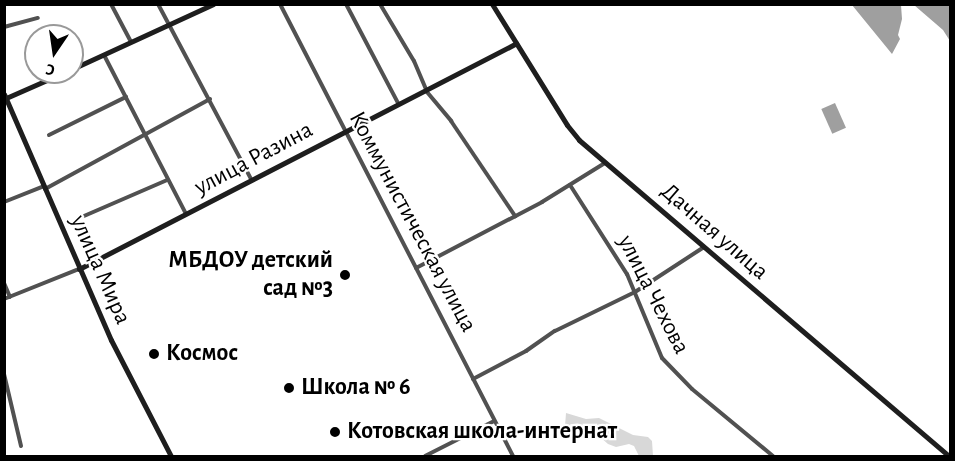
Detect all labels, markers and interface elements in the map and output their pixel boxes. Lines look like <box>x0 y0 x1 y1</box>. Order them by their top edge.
north arrow <box>24 24 84 84</box>
text: С <box>44 61 57 78</box>
street label: Коммунистическая улица <box>342 107 482 337</box>
street label: улица Разина <box>190 116 318 202</box>
street label: Дачная улица <box>654 177 774 287</box>
street label: улица Мира <box>63 211 137 329</box>
street label: улица Чехова <box>611 231 695 359</box>
place label: МБДОУ детский сад №3 <box>168 247 333 303</box>
marker: МБДОУ детский сад №3 <box>338 268 352 282</box>
place label: Космос <box>166 340 238 368</box>
marker: Космос <box>147 347 161 361</box>
place label: Школа № 6 <box>301 374 411 402</box>
marker: Школа № 6 <box>282 381 296 395</box>
place label: Котовская школа-интернат <box>347 418 617 446</box>
marker: Котовская школа-интернат <box>328 425 342 439</box>

